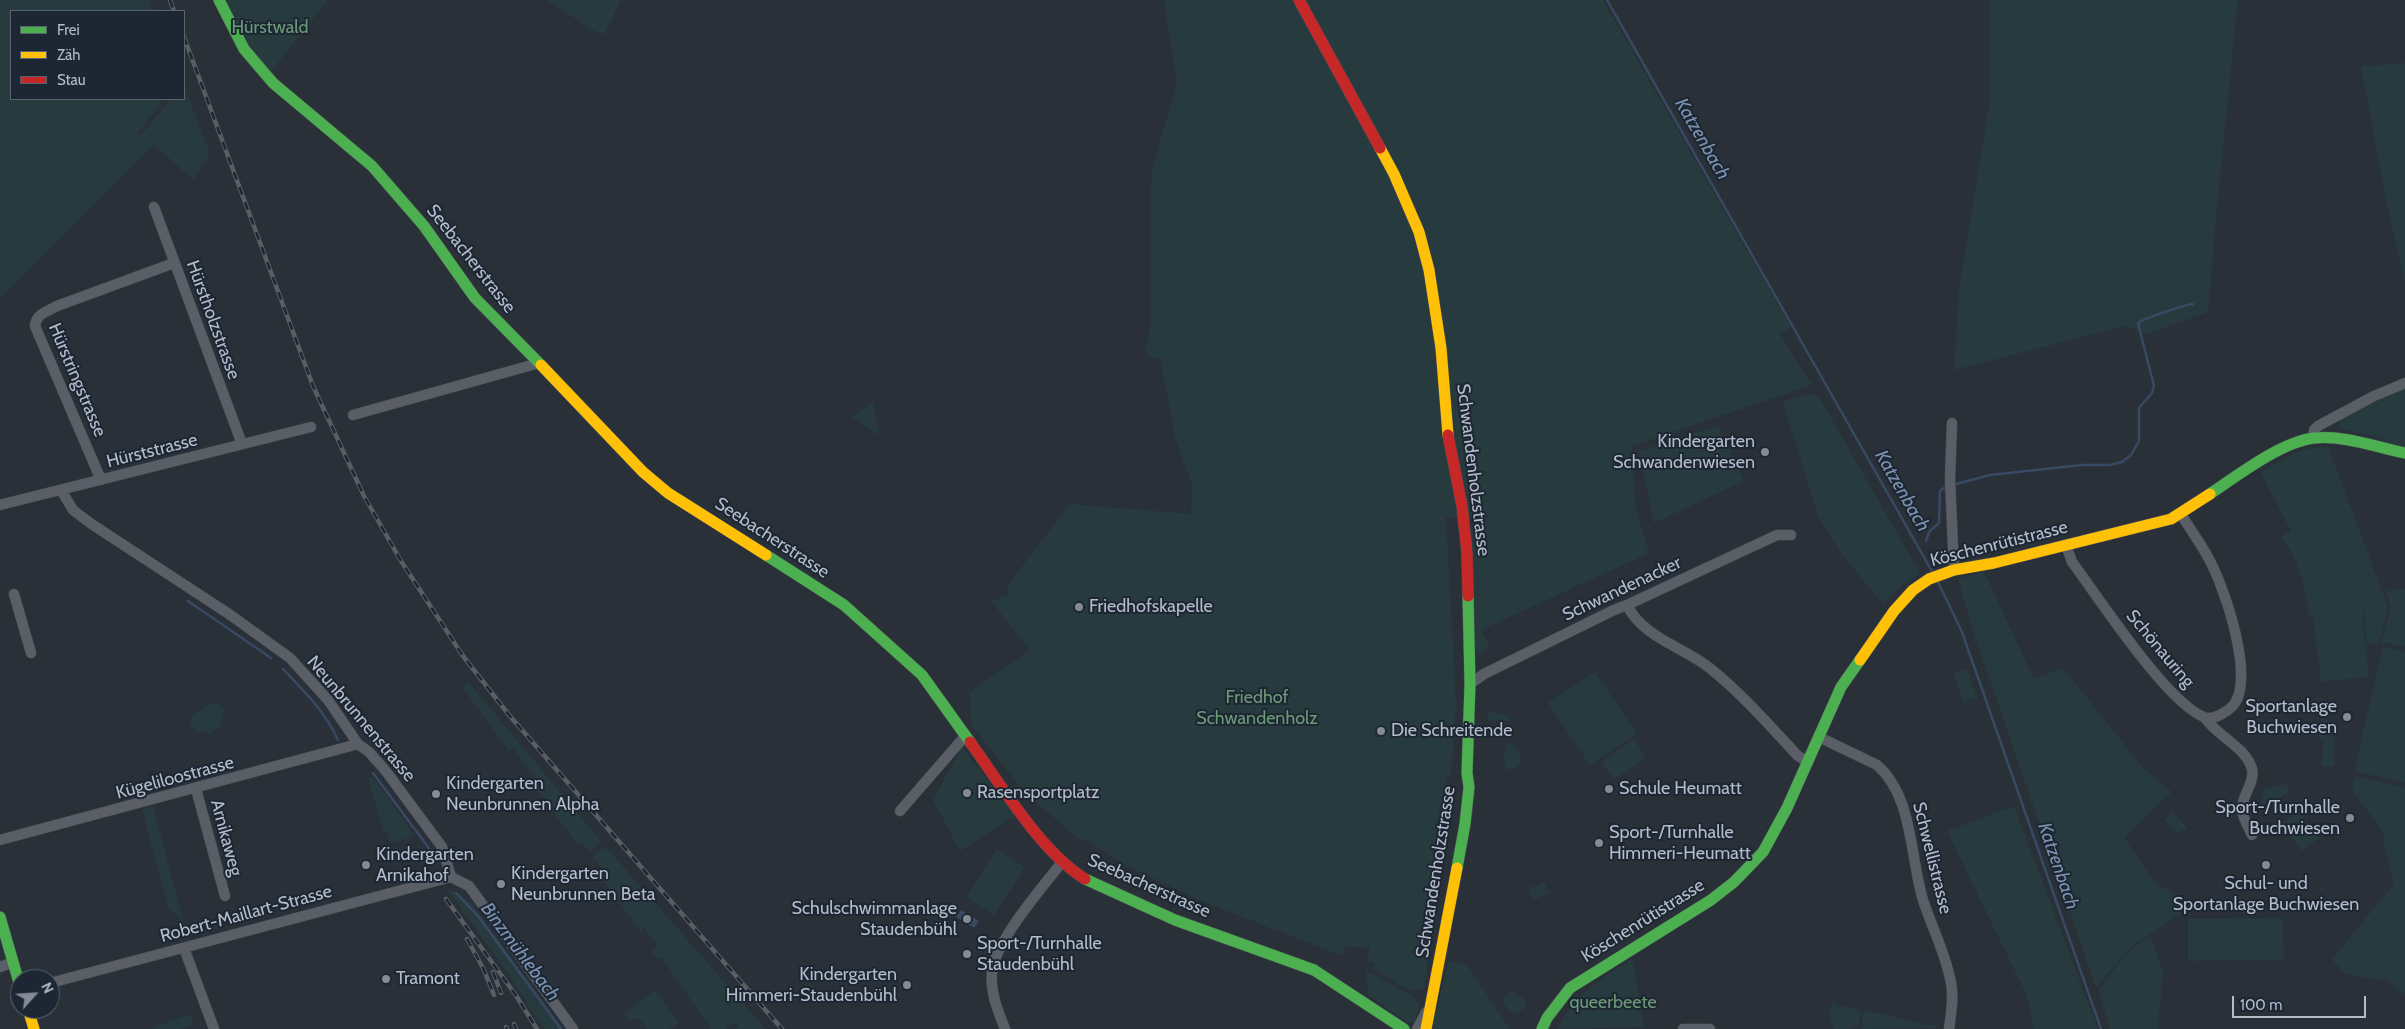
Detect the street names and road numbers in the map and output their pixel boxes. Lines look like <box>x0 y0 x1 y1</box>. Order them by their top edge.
street label: Seebacherstrasse <box>422 200 520 318</box>
street label: Hürstholzstrasse <box>181 257 245 383</box>
street label: Hürstringstrasse <box>43 320 111 440</box>
street label: Schwandenholzstrasse <box>1452 383 1494 557</box>
street label: Hürststrasse <box>104 429 200 473</box>
street label: Seebacherstrasse <box>711 493 833 583</box>
street label: Köschenrütistrasse <box>1928 516 2070 572</box>
street label: Schwandenacker <box>1559 552 1685 626</box>
street label: Schönauring <box>2121 606 2199 692</box>
street label: Neunbrunnenstrasse <box>302 652 420 786</box>
street label: Kügeliloostrasse <box>114 752 236 804</box>
street label: Schwandenholzstrasse <box>1412 785 1460 959</box>
street label: Arnikaweg <box>205 797 247 879</box>
street label: Schwellistrasse <box>1908 800 1956 916</box>
street label: Seebacherstrasse <box>1084 849 1214 923</box>
street label: Köschenrütistrasse <box>1577 874 1709 968</box>
street label: Robert-Maillart-Strasse <box>158 881 334 947</box>

